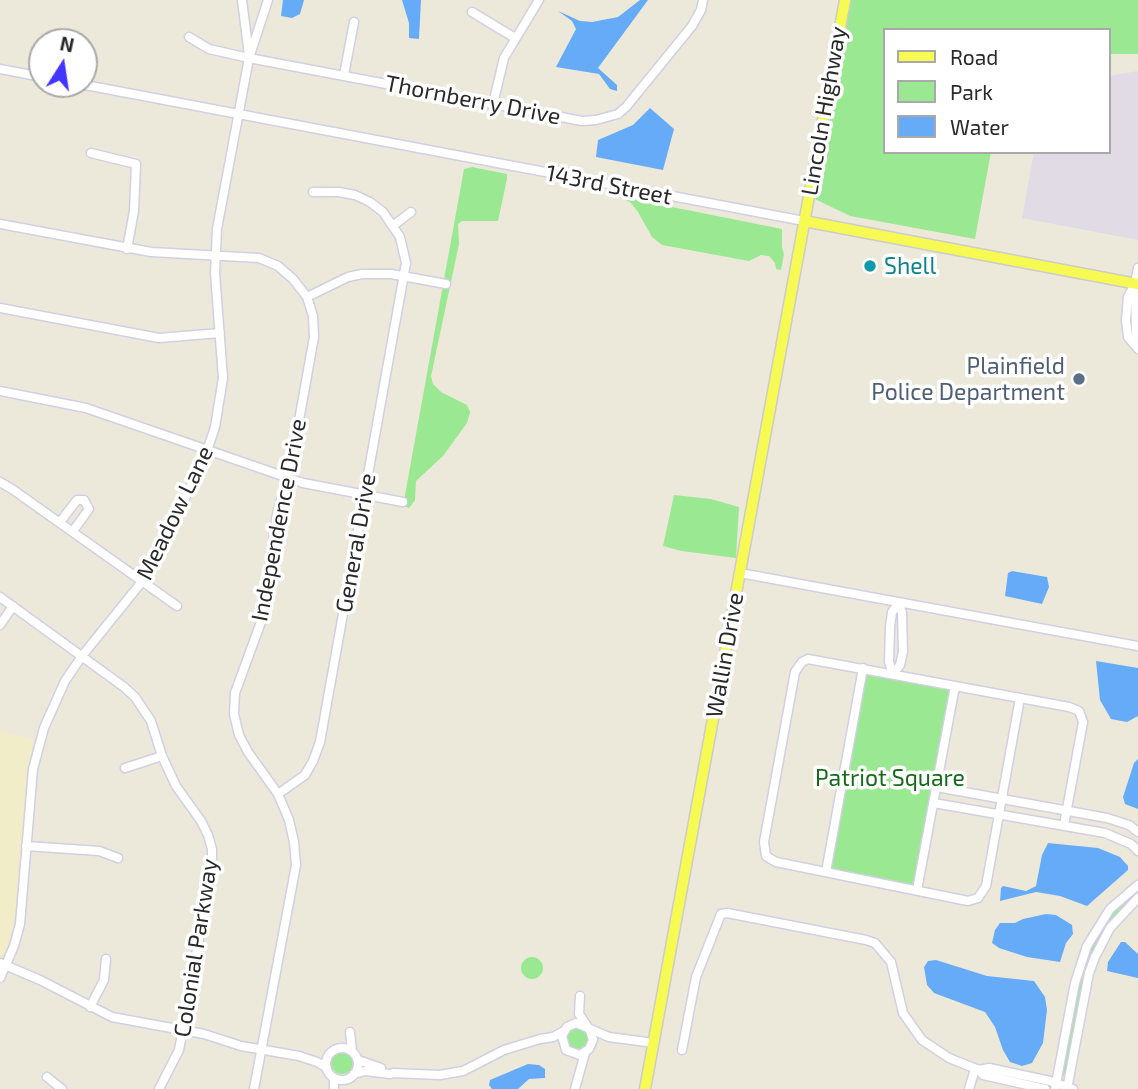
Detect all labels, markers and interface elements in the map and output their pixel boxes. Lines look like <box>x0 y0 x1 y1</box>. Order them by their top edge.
street label: Lincoln Highway <box>796 24 852 198</box>
north arrow <box>28 28 98 98</box>
legend <box>883 28 1110 154</box>
text: N <box>58 31 76 57</box>
text: Road <box>950 44 998 69</box>
street label: Thornberry Drive <box>383 69 563 131</box>
text: Park <box>950 79 993 104</box>
text: Water <box>950 114 1009 139</box>
street label: 143rd Street <box>544 159 674 211</box>
place label: Shell <box>884 252 936 280</box>
marker: Shell <box>862 258 878 274</box>
place label: Plainfield Police Department <box>871 352 1065 406</box>
marker: Plainfield Police Department <box>1071 371 1087 387</box>
street label: Independence Drive <box>246 416 312 624</box>
street label: Meadow Lane <box>131 442 219 584</box>
street label: General Drive <box>330 471 382 615</box>
street label: Wallin Drive <box>700 590 750 720</box>
park label: Patriot Square <box>815 764 965 792</box>
street label: Colonial Parkway <box>168 857 224 1039</box>

